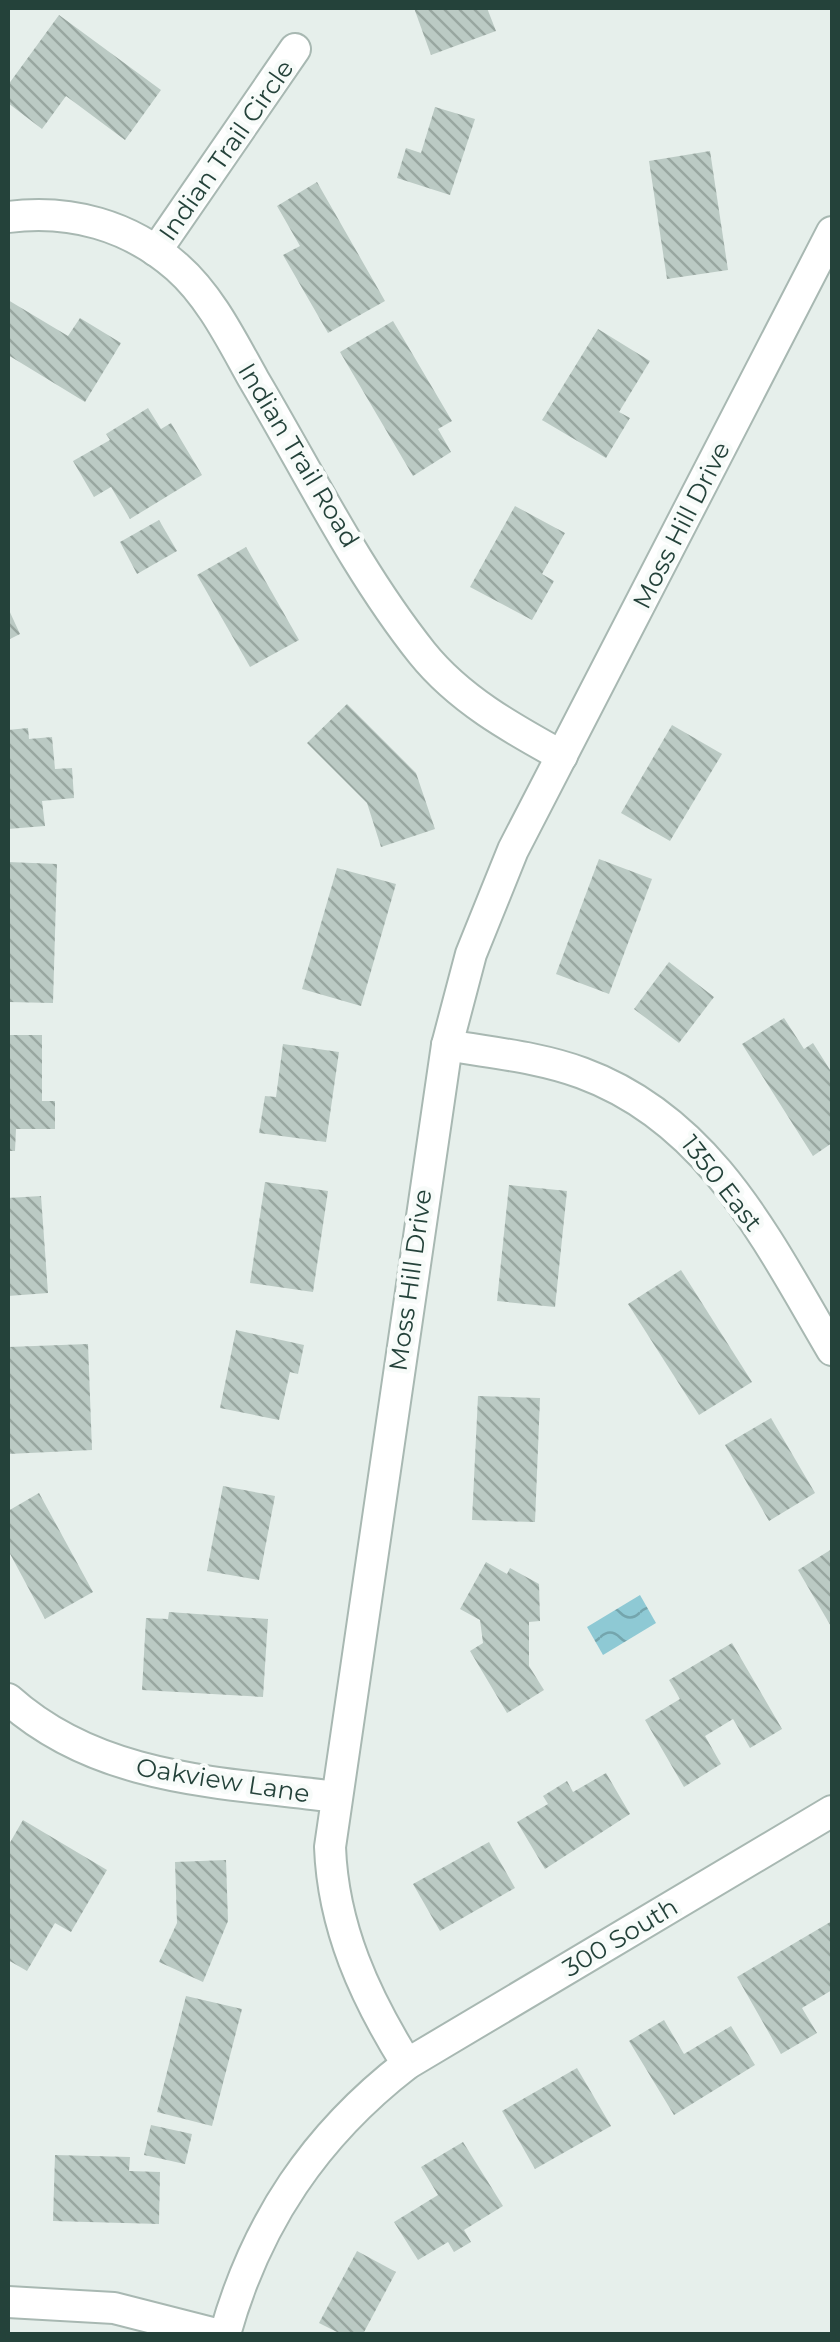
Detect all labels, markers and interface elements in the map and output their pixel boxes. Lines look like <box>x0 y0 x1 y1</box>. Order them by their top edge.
street label: Indian Trail Circle <box>152 54 300 246</box>
street label: Indian Trail Road <box>232 358 366 552</box>
street label: Moss Hill Drive <box>626 437 736 613</box>
street label: 1350 East <box>675 1129 769 1237</box>
street label: Moss Hill Drive <box>382 1187 438 1373</box>
street label: Oakview Lane <box>134 1751 312 1809</box>
street label: 300 South <box>557 1891 683 1983</box>

